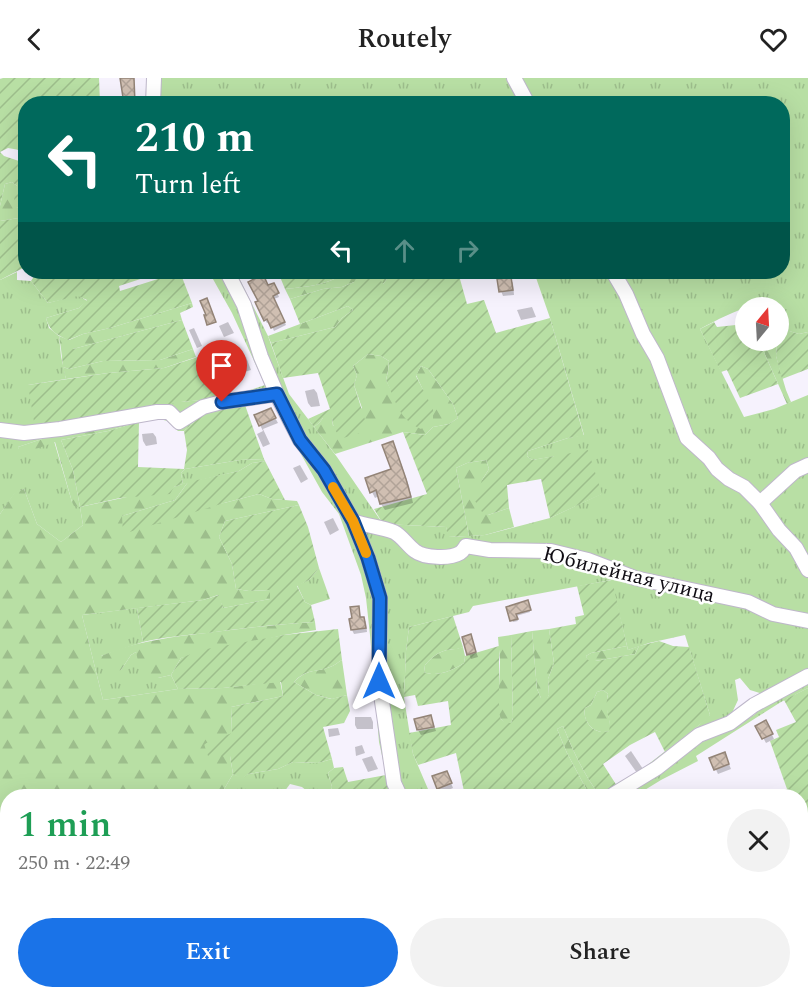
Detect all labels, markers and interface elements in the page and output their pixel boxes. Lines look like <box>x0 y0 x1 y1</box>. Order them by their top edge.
text: Routely <box>357 18 451 60</box>
icon: back <box>18 23 51 56</box>
icon: heart <box>757 23 790 56</box>
text: 210 m <box>135 107 254 170</box>
icon: left <box>36 120 114 198</box>
text: Turn left <box>135 164 241 206</box>
icon: left <box>325 234 358 267</box>
icon: ahead <box>388 234 421 267</box>
icon: right <box>451 234 484 267</box>
north arrow <box>735 297 789 351</box>
map controls <box>735 297 789 351</box>
pin <box>196 340 247 402</box>
icon: arrive <box>205 349 238 382</box>
street label: Юбилейная улица <box>539 538 719 612</box>
position arrow <box>347 649 411 713</box>
text: 1 min <box>18 798 111 853</box>
button: close <box>727 809 790 872</box>
text: 250 m · 22:49 <box>18 848 130 878</box>
button: Exit <box>18 918 398 987</box>
button: Share <box>410 918 790 987</box>

